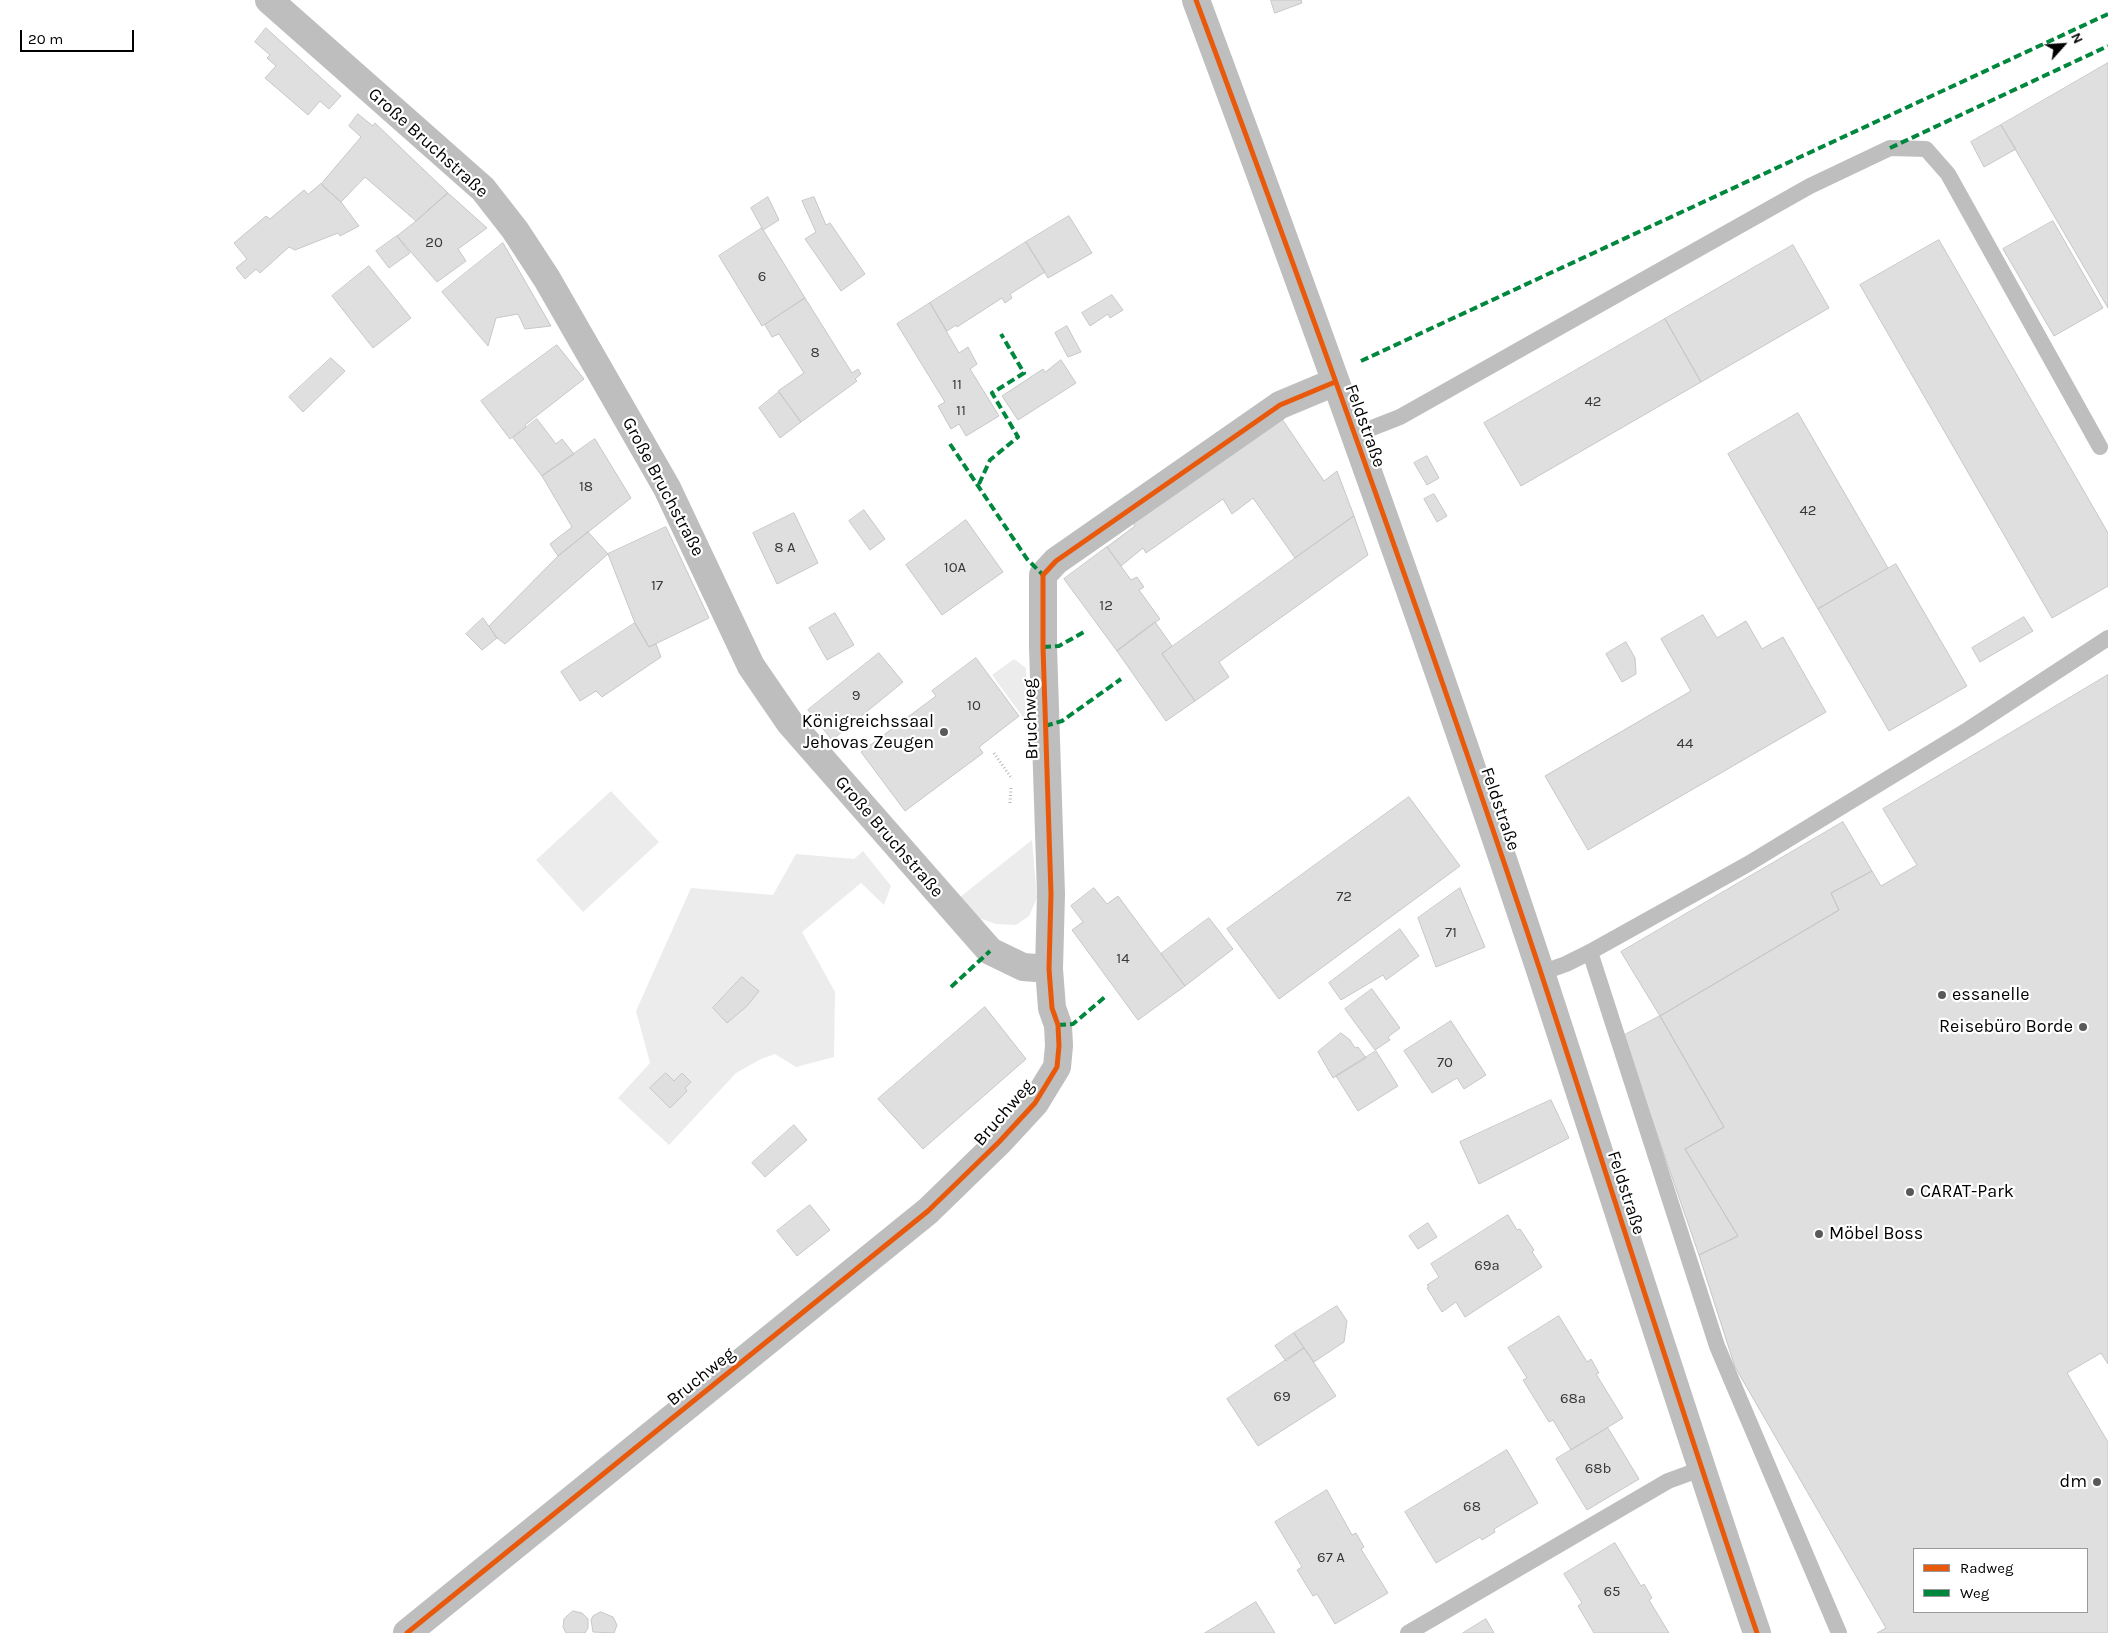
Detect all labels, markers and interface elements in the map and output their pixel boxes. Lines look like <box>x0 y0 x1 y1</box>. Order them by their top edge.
scale bar <box>22 20 136 52</box>
north arrow <box>2038 20 2088 70</box>
text: 20 m <box>28 30 63 48</box>
text: N <box>2067 30 2087 46</box>
street label: Große Bruchstraße <box>363 83 493 203</box>
house number: 20 <box>425 234 443 252</box>
house number: 6 <box>758 268 766 286</box>
house number: 8 <box>810 344 820 362</box>
house number: 11 <box>952 376 962 394</box>
street label: Feldstraße <box>1340 382 1390 470</box>
house number: 42 <box>1584 393 1602 411</box>
house number: 11 <box>956 402 966 420</box>
street label: Große Bruchstraße <box>617 414 709 560</box>
house number: 18 <box>579 478 593 496</box>
house number: 42 <box>1799 502 1817 520</box>
house number: 8 A <box>774 539 796 557</box>
house number: 10A <box>944 559 966 577</box>
house number: 17 <box>651 577 663 595</box>
house number: 12 <box>1099 597 1113 615</box>
street label: Bruchweg <box>1019 678 1043 760</box>
house number: 9 <box>852 687 860 705</box>
house number: 10 <box>967 697 981 715</box>
place label: Königreichssaal Jehovas Zeugen <box>802 711 934 754</box>
marker: Königreichssaal Jehovas Zeugen <box>938 726 950 738</box>
house number: 44 <box>1677 735 1693 753</box>
street label: Feldstraße <box>1476 764 1524 854</box>
street label: Große Bruchstraße <box>830 772 948 902</box>
house number: 72 <box>1336 888 1352 906</box>
house number: 71 <box>1445 924 1457 942</box>
house number: 14 <box>1116 950 1130 968</box>
place label: essanelle <box>1952 984 2029 1006</box>
marker: essanelle <box>1936 989 1948 1001</box>
place label: Reisebüro Borde <box>1939 1016 2073 1038</box>
marker: Reisebüro Borde <box>2077 1021 2089 1033</box>
house number: 70 <box>1437 1054 1453 1072</box>
street label: Bruchweg <box>969 1075 1039 1151</box>
street label: Feldstraße <box>1602 1148 1650 1238</box>
place label: CARAT-Park <box>1920 1181 2014 1203</box>
marker: CARAT-Park <box>1904 1186 1916 1198</box>
place label: Möbel Boss <box>1829 1223 1923 1245</box>
marker: Möbel Boss <box>1813 1228 1825 1240</box>
house number: 69a <box>1474 1257 1500 1275</box>
street label: Bruchweg <box>663 1343 739 1411</box>
house number: 69 <box>1273 1388 1291 1406</box>
house number: 68a <box>1560 1390 1586 1408</box>
house number: 68b <box>1585 1460 1611 1478</box>
place label: dm <box>2059 1471 2087 1493</box>
marker: dm <box>2091 1476 2103 1488</box>
house number: 68 <box>1463 1498 1481 1516</box>
legend <box>1913 1548 2088 1613</box>
house number: 67 A <box>1317 1549 1345 1567</box>
text: Radweg <box>1960 1559 2013 1577</box>
house number: 65 <box>1603 1583 1621 1601</box>
text: Weg <box>1960 1584 1989 1602</box>

